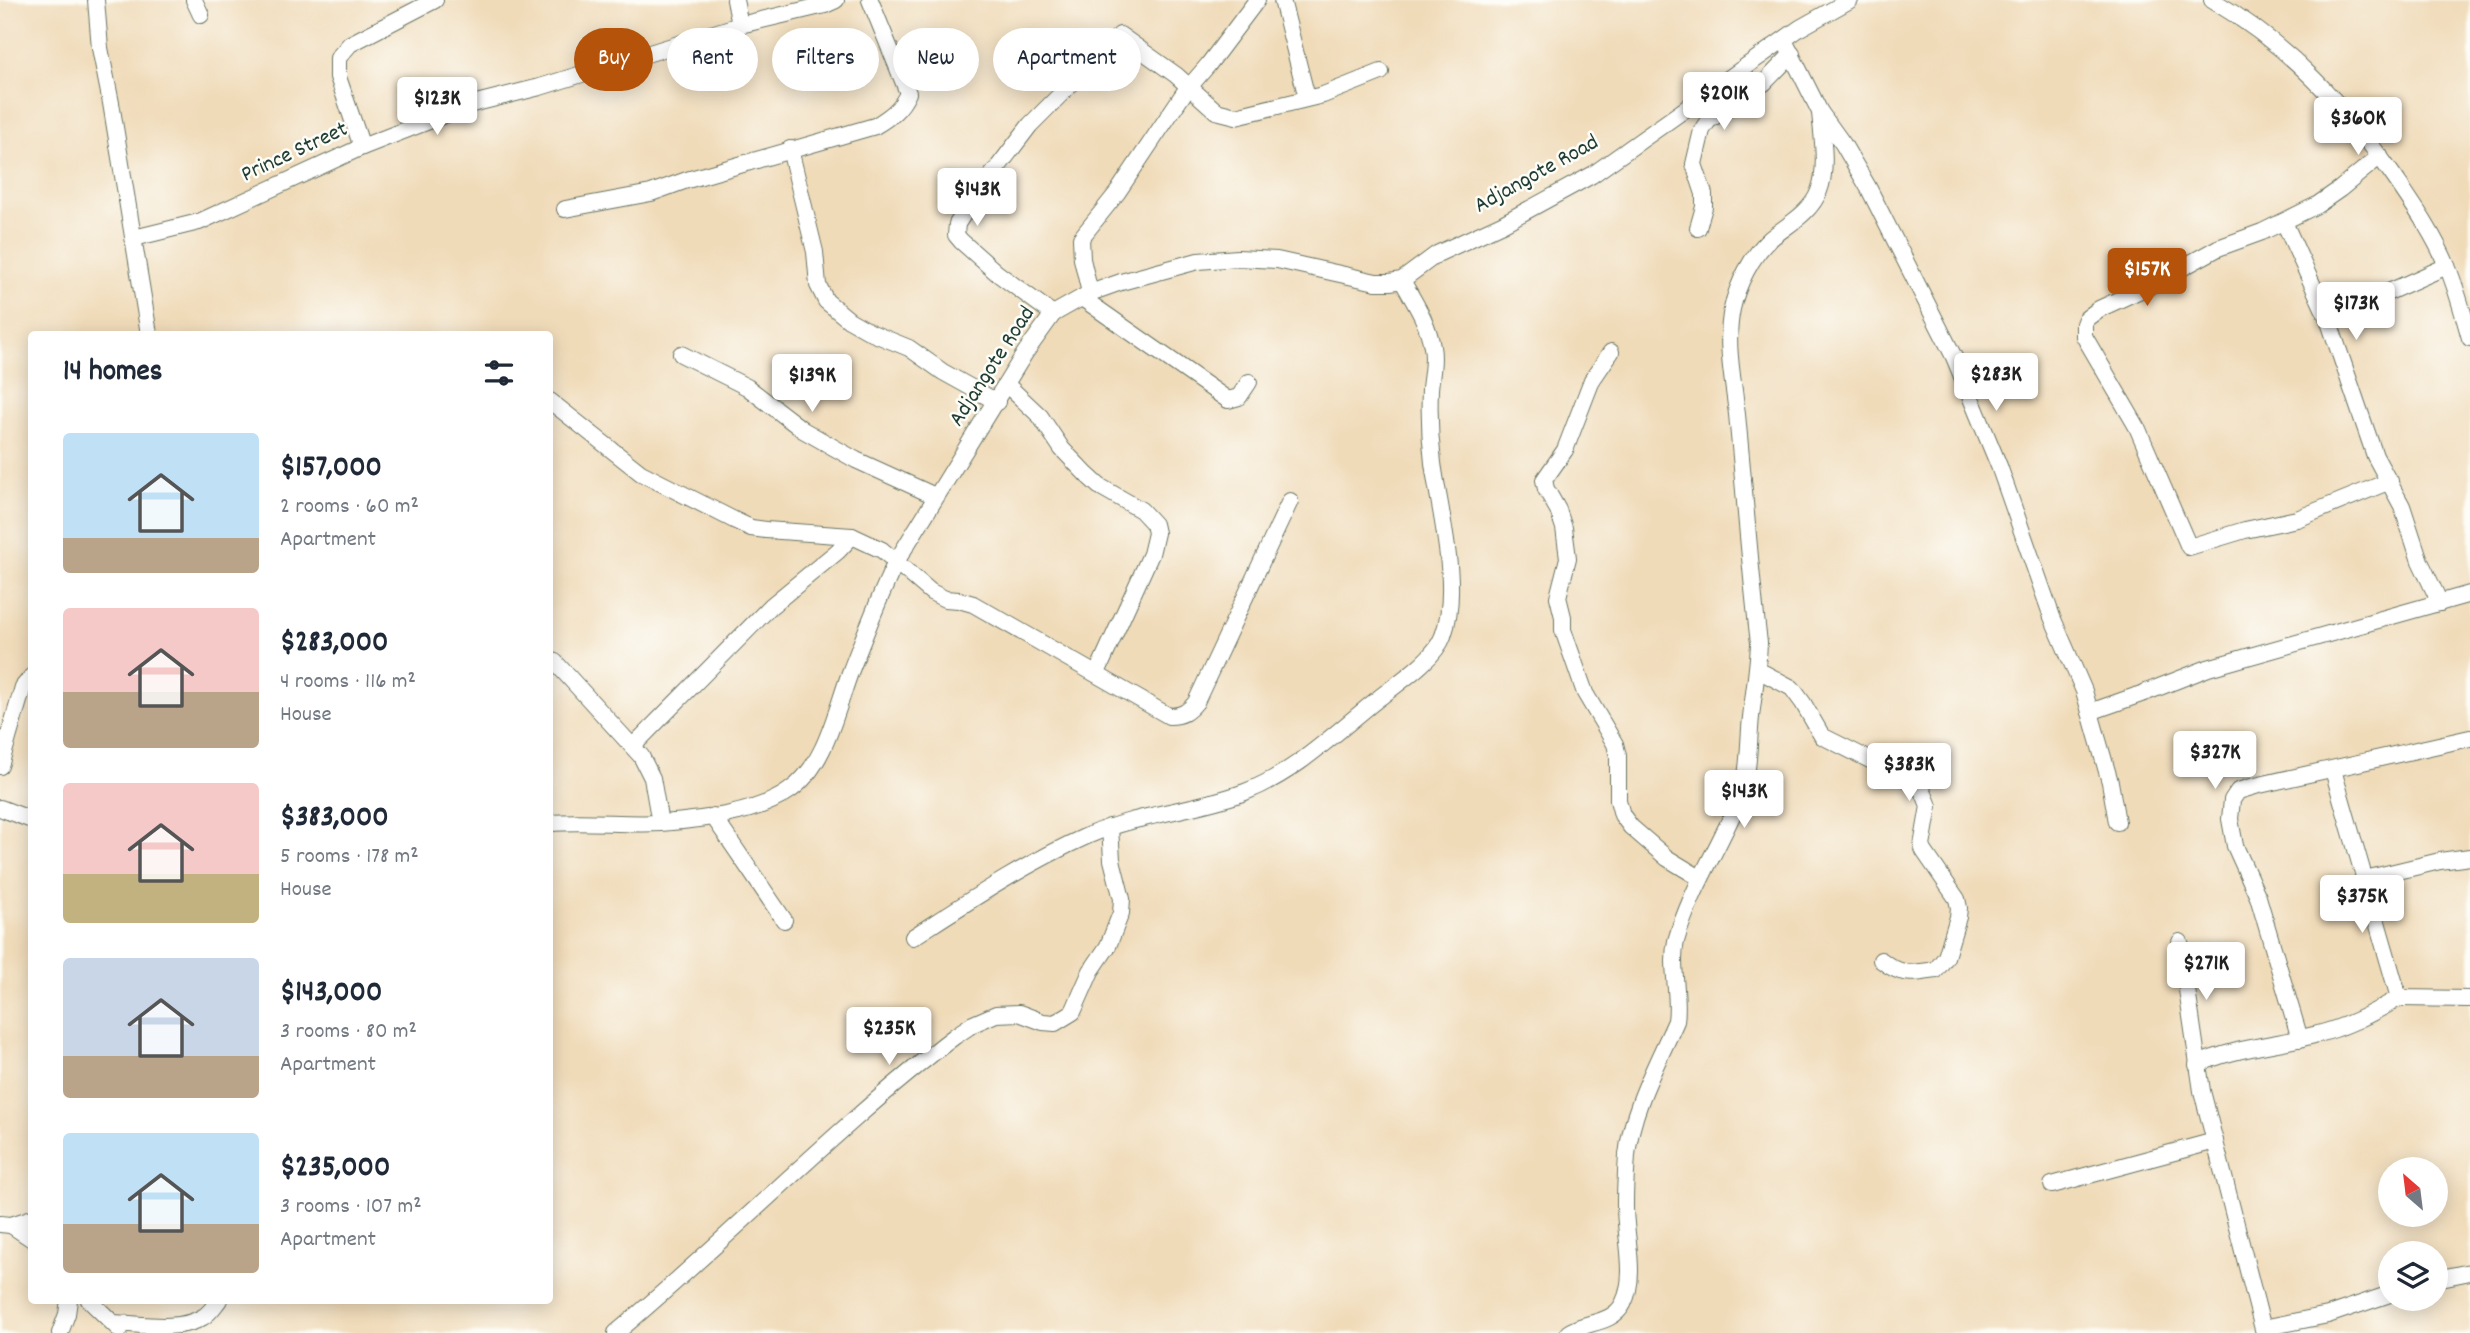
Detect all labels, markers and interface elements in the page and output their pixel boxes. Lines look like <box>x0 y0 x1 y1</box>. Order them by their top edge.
chip: Buy <box>574 28 653 91</box>
chip: Rent <box>667 28 758 91</box>
chip: Filters <box>772 28 879 91</box>
chip: New <box>893 28 979 91</box>
chip: Apartment <box>993 28 1141 91</box>
pin: $201K <box>1675 72 1773 132</box>
pin: $123K <box>388 78 486 137</box>
text: $201K <box>1699 78 1749 111</box>
text: $123K <box>413 83 461 116</box>
pin: $360K <box>2309 97 2407 157</box>
text: $360K <box>2330 103 2386 136</box>
street label: Prince Street <box>236 114 354 192</box>
street label: Adjangote Road <box>1469 127 1605 223</box>
pin: $143K <box>928 168 1026 228</box>
text: $143K <box>953 174 1001 207</box>
pin: $157K <box>2098 248 2196 308</box>
text: $157K <box>2124 254 2170 287</box>
pin: $173K <box>2307 282 2405 342</box>
text: $173K <box>2333 288 2379 321</box>
street label: Adjangote Road <box>942 300 1044 434</box>
text: 14 homes <box>63 352 162 395</box>
icon: filters <box>480 354 518 392</box>
pin: $139K <box>763 354 861 414</box>
pin: $283K <box>1947 354 2045 413</box>
text: $283K <box>1970 359 2022 392</box>
text: $139K <box>788 360 836 393</box>
text: $157,000 <box>280 448 382 491</box>
icon: home <box>119 461 203 545</box>
text: 2 rooms · 60 m² <box>280 491 419 524</box>
text: Apartment <box>280 524 376 557</box>
text: $283,000 <box>280 623 388 666</box>
icon: home <box>119 636 203 720</box>
text: 4 rooms · 116 m² <box>280 666 416 699</box>
text: House <box>280 699 332 732</box>
pin: $327K <box>2166 732 2264 791</box>
text: $327K <box>2189 737 2241 770</box>
pin: $383K <box>1860 744 1958 803</box>
text: $383K <box>1883 749 1935 782</box>
pin: $143K <box>1695 770 1793 830</box>
text: $143K <box>1720 776 1768 809</box>
text: $383,000 <box>280 798 389 841</box>
icon: home <box>119 811 203 895</box>
text: 5 rooms · 178 m² <box>280 841 419 874</box>
text: House <box>280 874 332 907</box>
pin: $375K <box>2313 876 2411 935</box>
text: $375K <box>2336 881 2388 914</box>
pin: $271K <box>2157 942 2255 1002</box>
text: $271K <box>2183 948 2229 981</box>
text: $143,000 <box>280 973 382 1016</box>
icon: home <box>119 986 203 1070</box>
pin: $235K <box>840 1007 938 1067</box>
text: $235K <box>862 1013 916 1046</box>
text: 3 rooms · 80 m² <box>280 1016 417 1049</box>
text: Apartment <box>280 1049 376 1082</box>
text: $235,000 <box>280 1148 390 1191</box>
north arrow <box>2378 1157 2448 1227</box>
map controls <box>2378 1157 2448 1311</box>
icon: home <box>119 1161 203 1245</box>
text: 3 rooms · 107 m² <box>280 1191 422 1224</box>
text: Apartment <box>280 1224 376 1257</box>
button: layers <box>2378 1241 2448 1311</box>

